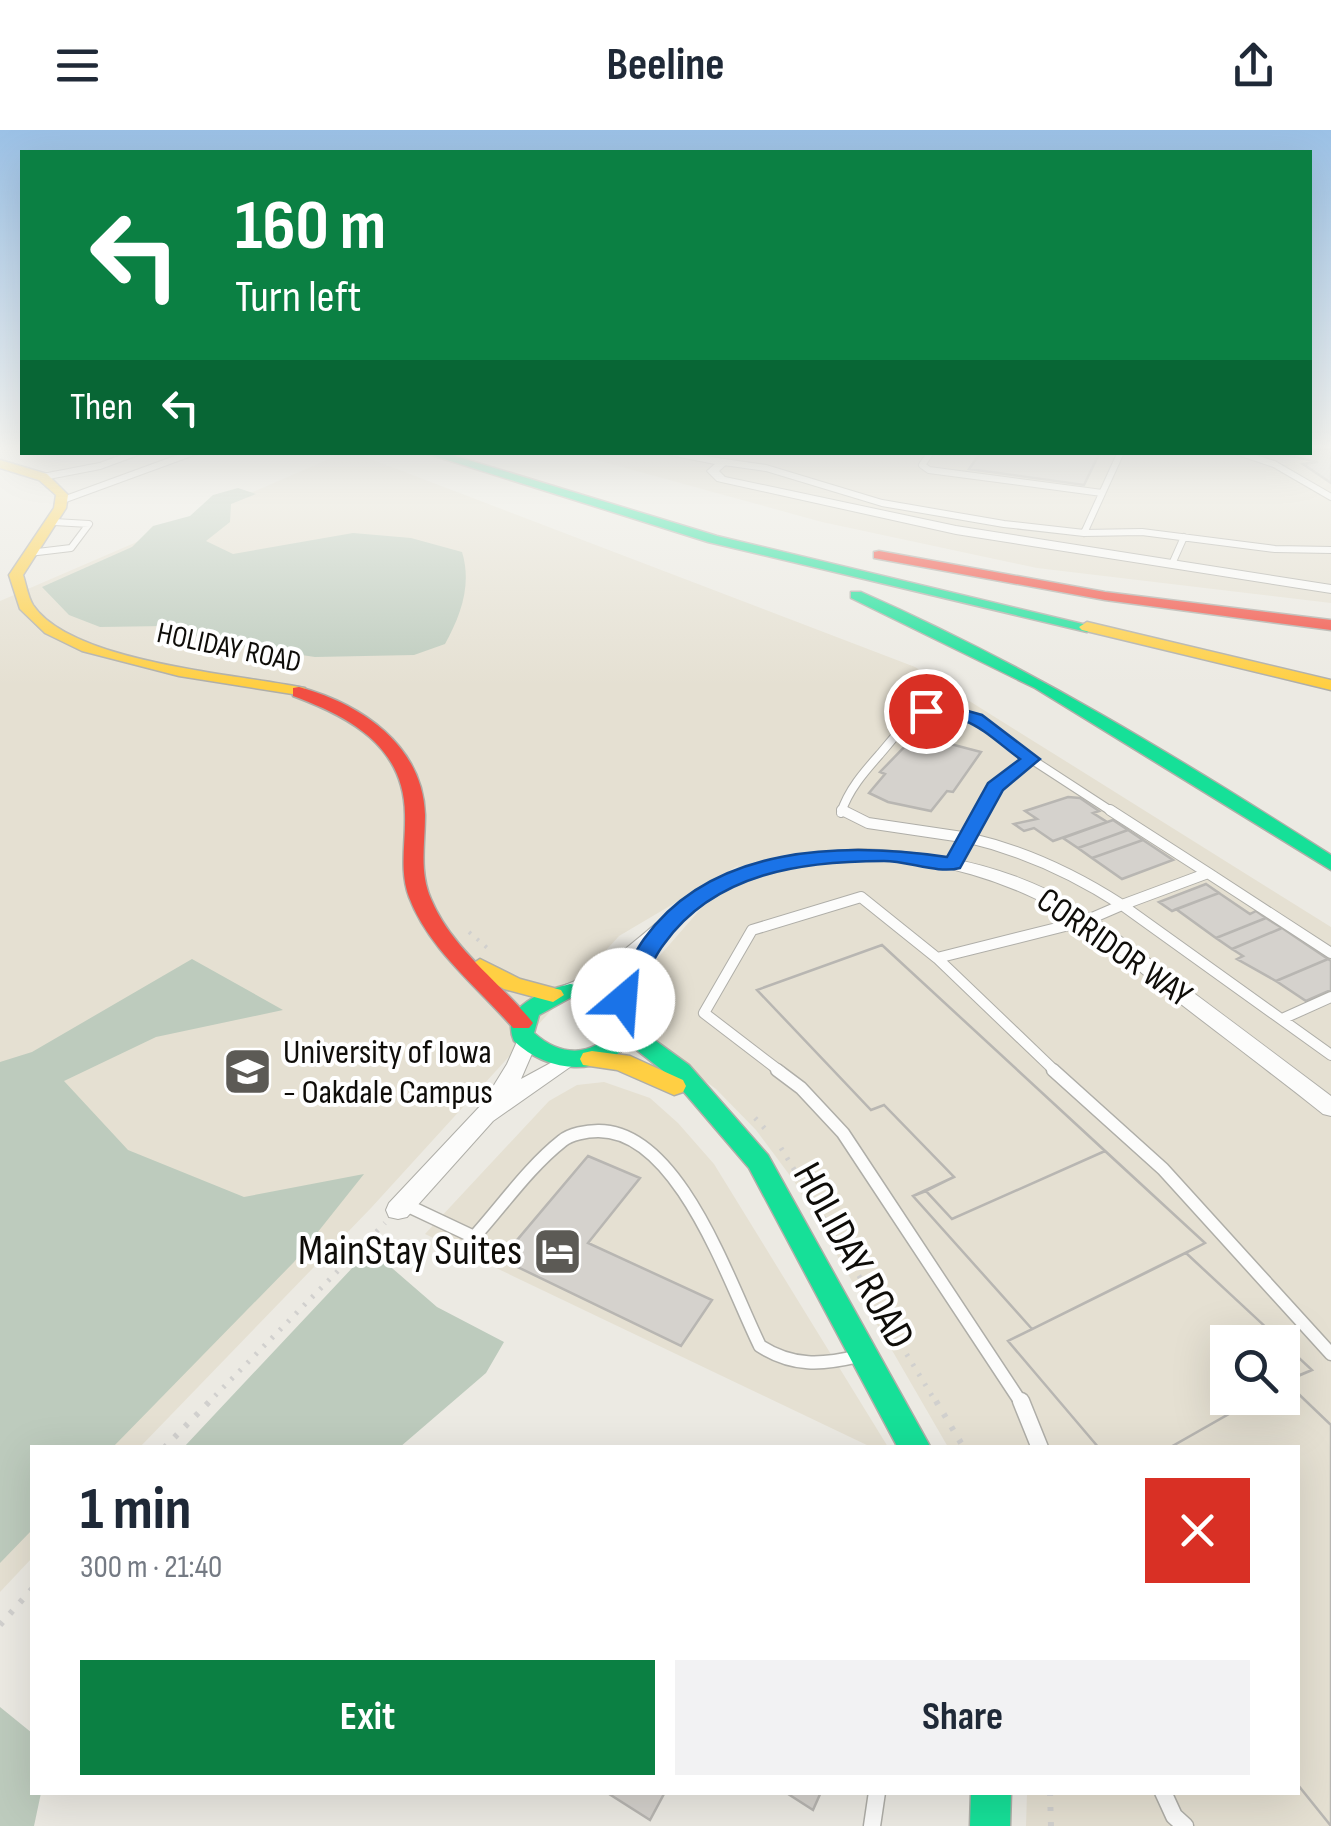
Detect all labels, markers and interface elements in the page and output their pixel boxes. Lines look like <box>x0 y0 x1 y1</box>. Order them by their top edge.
icon: menu <box>50 38 105 93</box>
text: Beeline <box>607 38 724 93</box>
icon: share <box>1226 38 1281 93</box>
text: 160 m <box>235 185 386 269</box>
icon: left <box>70 190 200 320</box>
text: Turn left <box>235 270 361 325</box>
icon: left <box>153 380 208 435</box>
text: Then <box>70 385 133 430</box>
street label: HOLIDAY ROAD <box>154 615 304 681</box>
pin <box>884 669 969 754</box>
icon: arrive <box>899 684 954 739</box>
street label: CORRIDOR WAY <box>1028 879 1200 1017</box>
position arrow <box>571 948 675 1052</box>
place label: University of Iowa - Oakdale Campus <box>283 1031 493 1114</box>
school or university icon: University of Iowa - Oakdale Campus <box>222 1046 274 1098</box>
street label: HOLIDAY ROAD <box>781 1154 925 1358</box>
hotel icon: MainStay Suites <box>531 1225 583 1277</box>
place label: MainStay Suites <box>298 1226 522 1277</box>
map controls <box>1210 1325 1300 1415</box>
button: search <box>1210 1325 1300 1415</box>
text: 1 min <box>80 1474 192 1546</box>
button: close <box>1145 1478 1250 1583</box>
text: 300 m · 21:40 <box>80 1548 222 1587</box>
button: Exit <box>80 1660 655 1775</box>
button: Share <box>675 1660 1250 1775</box>

